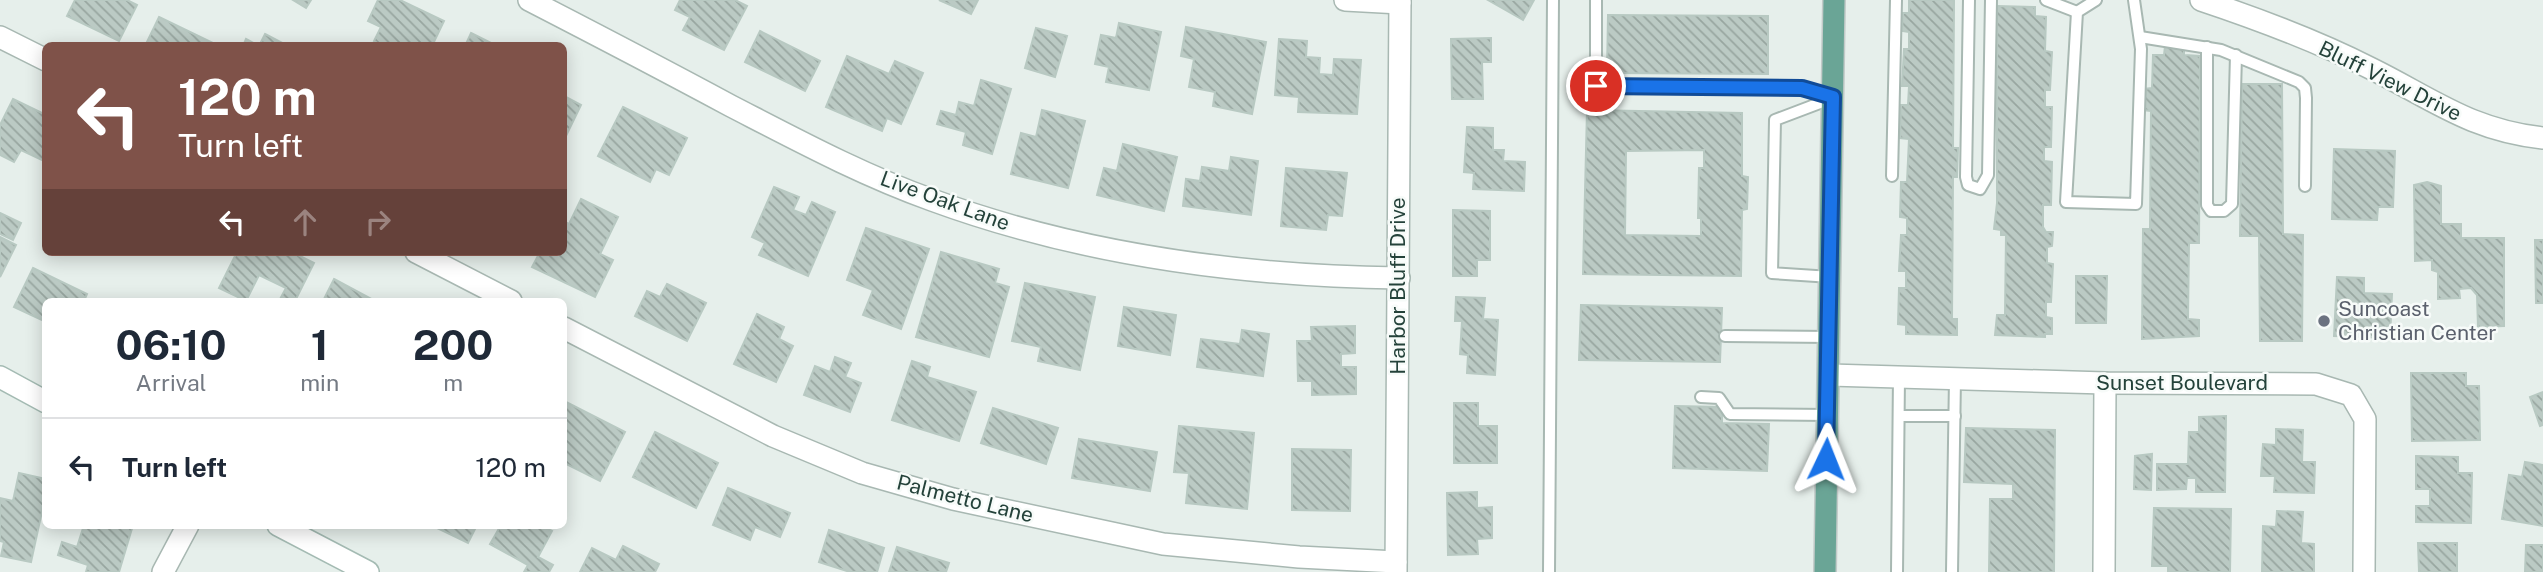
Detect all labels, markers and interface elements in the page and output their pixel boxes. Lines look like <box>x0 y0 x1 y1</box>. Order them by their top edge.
street label: Bluff View Drive <box>2315 35 2466 126</box>
pin <box>1566 56 1626 116</box>
icon: arrive <box>1577 67 1615 105</box>
text: 120 m <box>178 68 317 126</box>
icon: left <box>63 70 154 161</box>
text: Turn left <box>178 127 303 164</box>
street label: Live Oak Lane <box>877 166 1013 235</box>
street label: Harbor Bluff Drive <box>1385 197 1410 375</box>
icon: left <box>213 203 251 241</box>
icon: ahead <box>286 203 324 241</box>
icon: right <box>359 203 397 241</box>
place label: Suncoast Christian Center <box>2338 296 2497 345</box>
marker: Suncoast Christian Center <box>2316 313 2332 329</box>
text: 06:10 <box>116 320 227 369</box>
text: 1 <box>311 320 329 369</box>
text: 200 <box>413 320 493 369</box>
text: Arrival <box>136 369 207 396</box>
text: min <box>300 369 339 396</box>
text: m <box>443 369 463 396</box>
street label: Sunset Boulevard <box>2096 370 2268 395</box>
position arrow <box>1789 422 1863 496</box>
icon: left <box>63 448 101 486</box>
text: Turn left <box>122 452 227 483</box>
text: 120 m <box>475 452 546 483</box>
street label: Palmetto Lane <box>894 469 1036 528</box>

